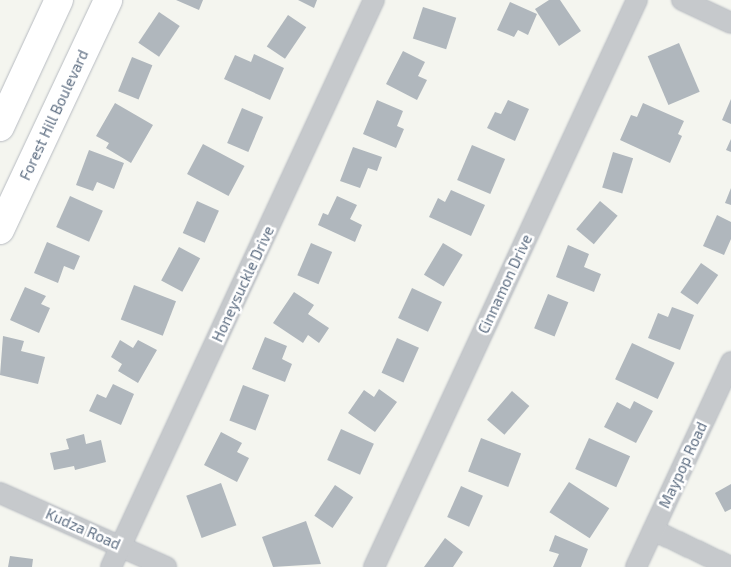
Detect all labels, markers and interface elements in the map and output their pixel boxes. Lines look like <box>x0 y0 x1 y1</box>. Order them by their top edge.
street label: Forest Hill Boulevard <box>16 47 92 183</box>
street label: Honeysuckle Drive <box>208 223 278 345</box>
street label: Cinnamon Drive <box>474 232 536 336</box>
street label: Maypop Road <box>655 419 711 511</box>
street label: Kudza Road <box>43 505 123 553</box>

